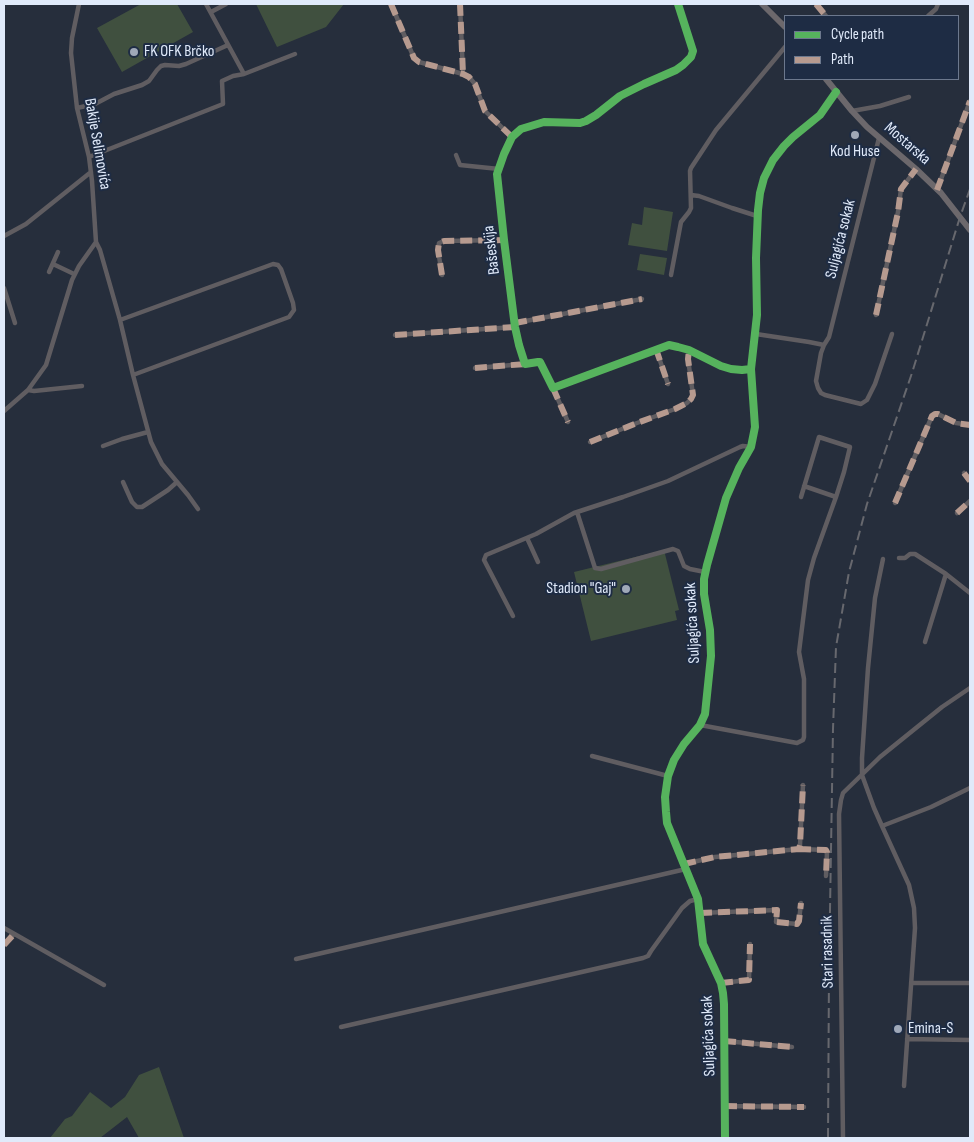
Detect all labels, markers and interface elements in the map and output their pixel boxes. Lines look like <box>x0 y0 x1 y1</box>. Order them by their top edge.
legend <box>784 15 959 80</box>
text: Cycle path <box>831 25 884 44</box>
place label: FK OFK Brčko <box>144 42 214 62</box>
marker: FK OFK Brčko <box>128 46 140 58</box>
text: Path <box>831 50 854 69</box>
street label: Bakije Selimovića <box>80 97 114 191</box>
street label: Mostarska <box>880 119 934 169</box>
marker: Kod Huse <box>849 129 861 141</box>
place label: Kod Huse <box>830 142 880 162</box>
street label: Suljagića sokak <box>822 197 860 281</box>
street label: Bašeskija <box>479 224 505 276</box>
place label: Stadion "Gaj" <box>546 579 616 599</box>
street label: Suljagića sokak <box>681 582 705 664</box>
marker: Stadion "Gaj" <box>620 583 632 595</box>
street label: Stari rasadnik <box>818 915 838 989</box>
street label: Suljagića sokak <box>698 995 720 1077</box>
place label: Emina-S <box>908 1019 953 1039</box>
marker: Emina-S <box>892 1023 904 1035</box>

